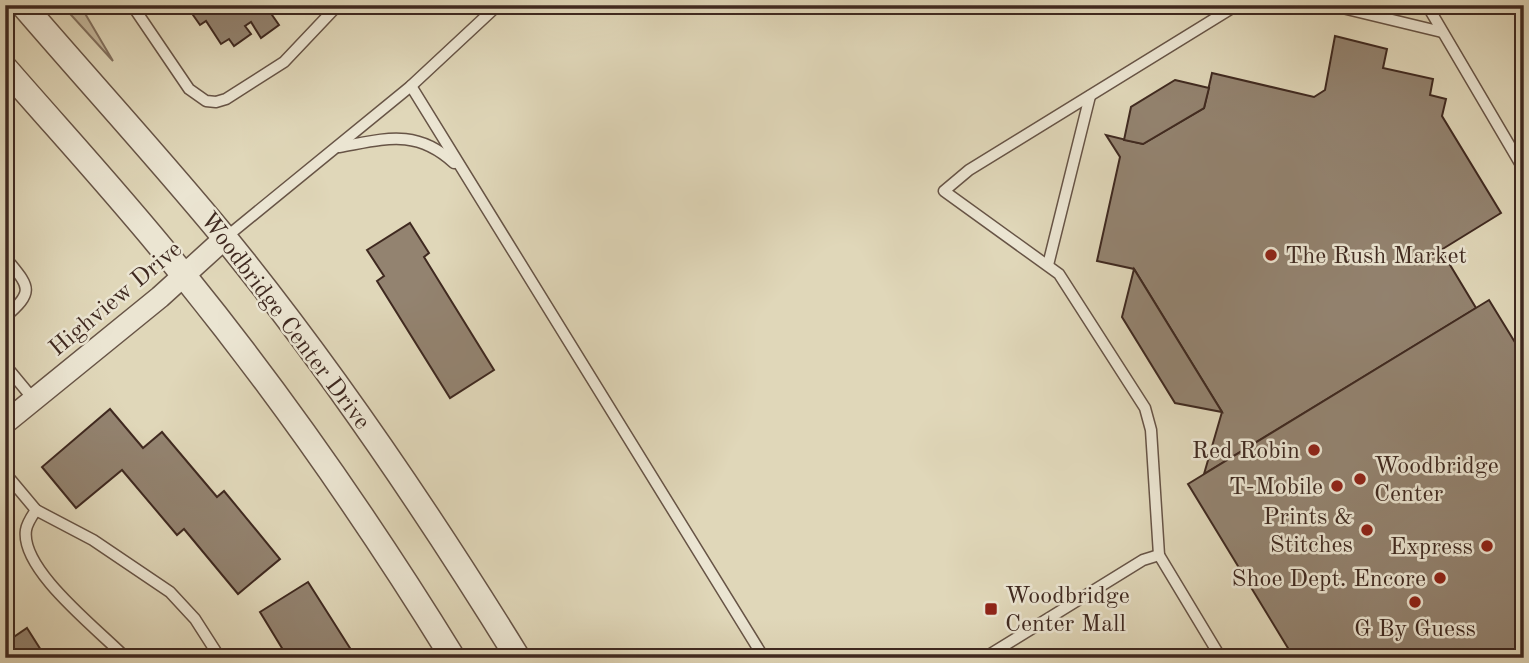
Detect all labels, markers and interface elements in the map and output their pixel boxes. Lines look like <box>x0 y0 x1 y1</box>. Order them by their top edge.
street label: Woodbridge Center Drive <box>195 208 374 434</box>
street label: Highview Drive <box>46 237 187 362</box>
place label: The Rush Market <box>1285 245 1467 269</box>
marker: The Rush Market <box>1263 247 1279 263</box>
place label: Red Robin <box>1192 440 1300 464</box>
marker: Red Robin <box>1306 442 1322 458</box>
place label: Woodbridge Center <box>1374 455 1499 507</box>
marker: Woodbridge Center <box>1352 471 1368 487</box>
place label: T-Mobile <box>1229 476 1323 500</box>
marker: T-Mobile <box>1329 478 1345 494</box>
place label: Prints & Stitches <box>1263 506 1353 558</box>
marker: Prints & Stitches <box>1359 522 1375 538</box>
place label: Express <box>1390 536 1473 560</box>
marker: Express <box>1479 538 1495 554</box>
place label: Shoe Dept. Encore <box>1232 568 1426 592</box>
marker: Shoe Dept. Encore <box>1432 570 1448 586</box>
place label: Woodbridge Center Mall <box>1005 585 1130 637</box>
marker: G By Guess <box>1407 594 1423 610</box>
marker: Woodbridge Center Mall <box>983 601 999 617</box>
place label: G By Guess <box>1354 618 1476 642</box>

